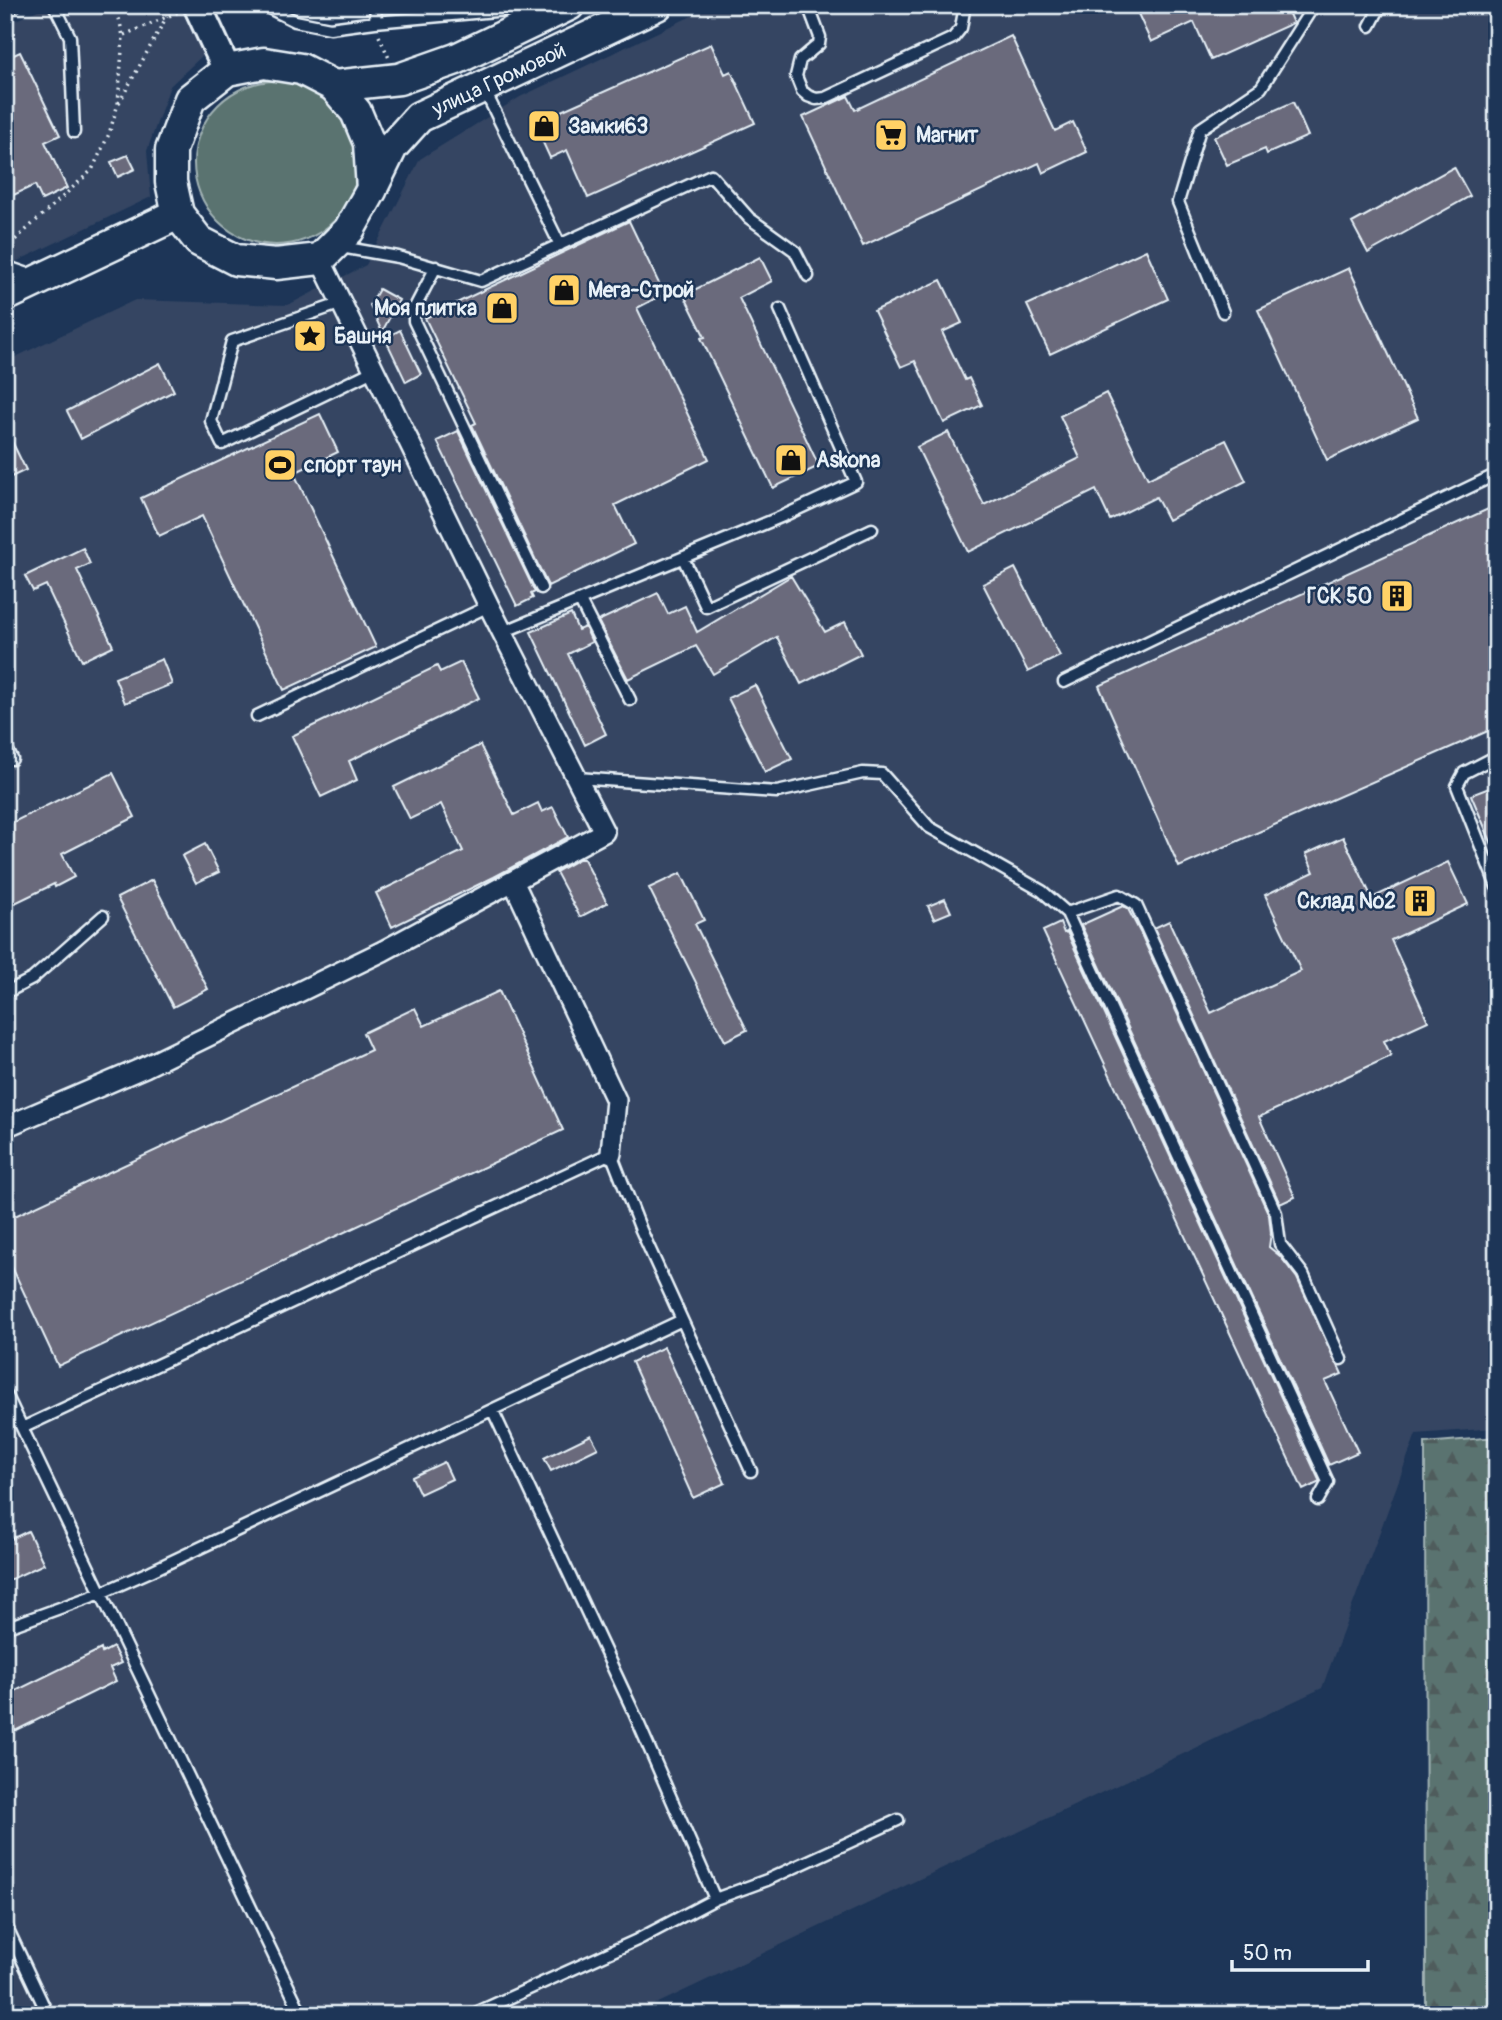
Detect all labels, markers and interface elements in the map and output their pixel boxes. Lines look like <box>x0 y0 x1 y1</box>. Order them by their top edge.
street label: улица Громовой <box>427 37 570 123</box>
shop icon: Замки63 <box>525 107 563 145</box>
place label: Замки63 <box>568 113 648 140</box>
supermarket icon: Магнит <box>872 116 910 154</box>
place label: Магнит <box>916 122 979 149</box>
shop icon: Мега-Строй <box>545 271 583 309</box>
place label: Мега-Строй <box>588 277 694 304</box>
shop icon: Моя плитка <box>483 289 521 327</box>
place label: Моя плитка <box>374 295 477 322</box>
place icon: Башня <box>291 317 329 355</box>
place label: Башня <box>334 323 392 350</box>
shop icon: Askona <box>772 441 810 479</box>
sports icon: спорт таун <box>261 446 299 484</box>
place label: Askona <box>816 447 881 474</box>
place label: спорт таун <box>303 452 401 479</box>
building icon: ГСК 50 <box>1378 577 1416 615</box>
place label: ГСК 50 <box>1307 583 1372 610</box>
building icon: Склад №2 <box>1401 882 1439 920</box>
place label: Склад №2 <box>1297 888 1396 915</box>
scale bar <box>1232 1929 1369 1973</box>
text: 50 m <box>1243 1940 1292 1967</box>

